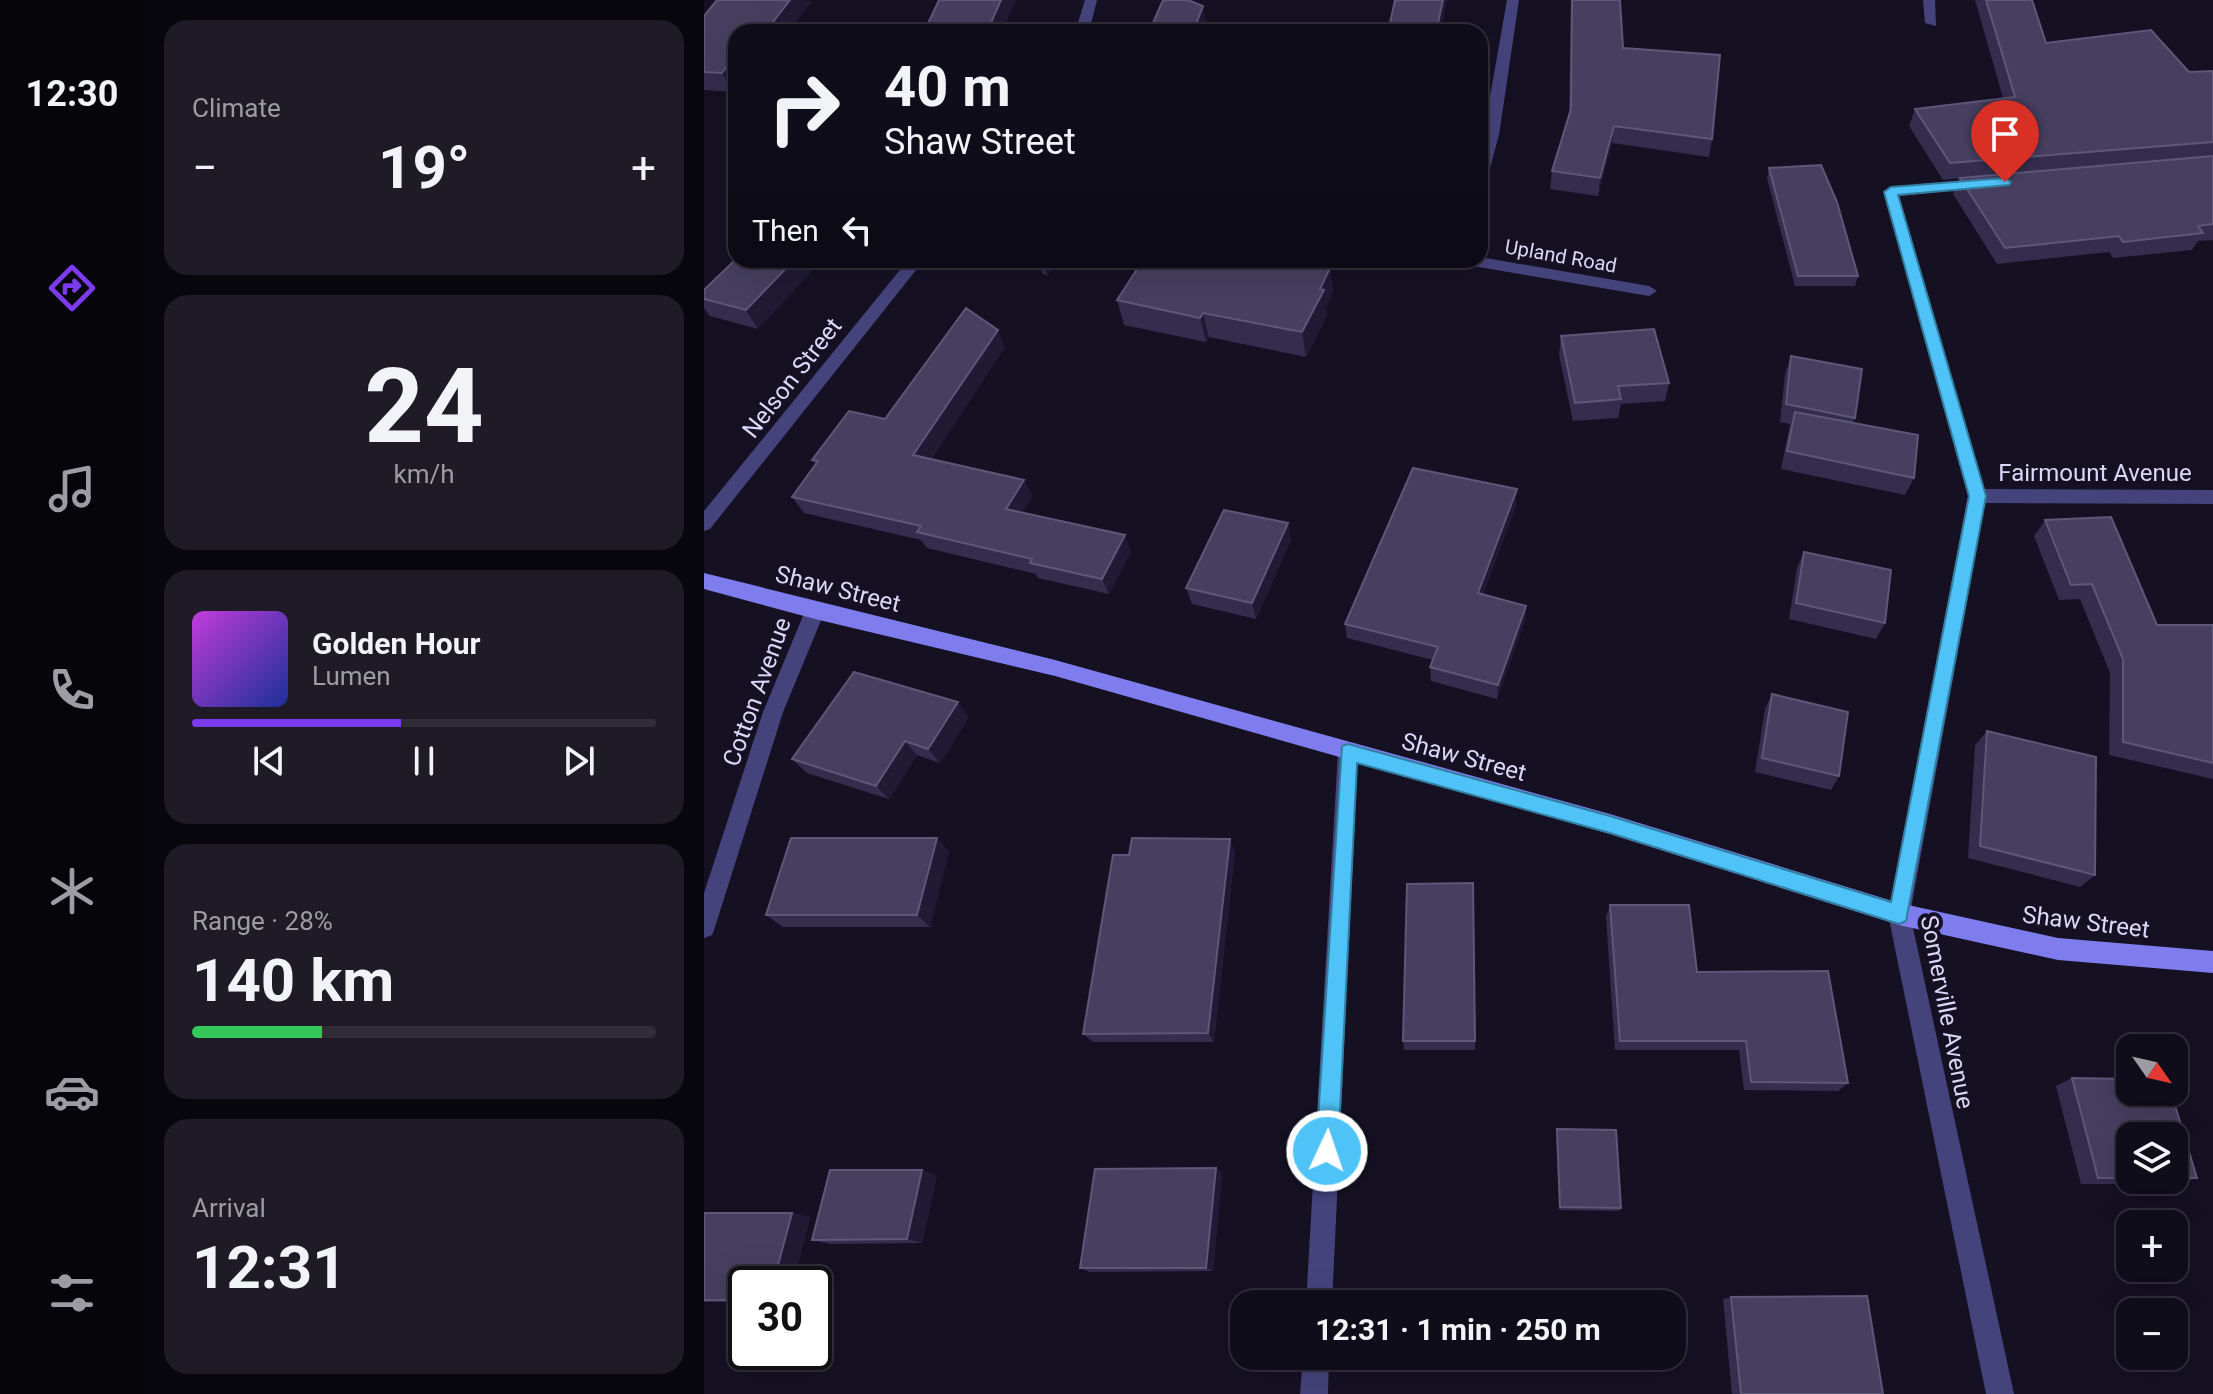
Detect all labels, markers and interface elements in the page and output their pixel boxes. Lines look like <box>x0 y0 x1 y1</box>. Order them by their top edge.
text: 40 m <box>884 54 1011 120</box>
icon: right <box>752 56 856 160</box>
text: 12:30 <box>26 73 118 115</box>
text: Climate <box>192 93 281 123</box>
pin <box>1971 100 2039 182</box>
icon: arrive <box>1983 112 2027 156</box>
text: Shaw Street <box>884 121 1076 163</box>
text: 19° <box>378 132 470 203</box>
text: − <box>192 142 217 194</box>
text: + <box>631 142 656 194</box>
icon: left <box>835 208 879 252</box>
text: Then <box>752 213 819 248</box>
street label: Upland Road <box>1503 234 1619 278</box>
icon: directions <box>44 260 100 316</box>
street label: Nelson Street <box>737 312 848 443</box>
text: 24 <box>364 346 484 467</box>
text: km/h <box>393 459 455 489</box>
street label: Fairmount Avenue <box>1998 459 2192 487</box>
icon: music <box>44 461 100 517</box>
street label: Shaw Street <box>773 560 904 618</box>
street label: Cotton Avenue <box>717 614 797 770</box>
text: Golden Hour <box>312 626 481 661</box>
text: Lumen <box>312 661 391 691</box>
icon: phone <box>44 662 100 718</box>
street label: Shaw Street <box>1399 727 1530 787</box>
icon: previous <box>247 739 291 783</box>
icon: pause <box>402 739 446 783</box>
icon: next <box>557 739 601 783</box>
icon: climate <box>44 863 100 919</box>
street label: Shaw Street <box>2021 900 2151 944</box>
text: Range · 28% <box>192 906 333 936</box>
street label: Somerville Avenue <box>1915 913 1979 1111</box>
text: 140 km <box>192 945 394 1016</box>
north arrow <box>2116 1034 2188 1106</box>
map controls <box>2116 1034 2188 1370</box>
icon: car <box>44 1064 100 1120</box>
position arrow <box>1285 1109 1369 1193</box>
button: layers <box>2116 1122 2188 1194</box>
text: Arrival <box>192 1193 266 1223</box>
button: + <box>2116 1210 2188 1282</box>
text: 12:31 <box>192 1232 347 1303</box>
icon: filters <box>44 1265 100 1321</box>
speed limit sign: 30 <box>728 1266 832 1370</box>
button: − <box>2116 1298 2188 1370</box>
text: 12:31 · 1 min · 250 m <box>1315 1312 1601 1347</box>

